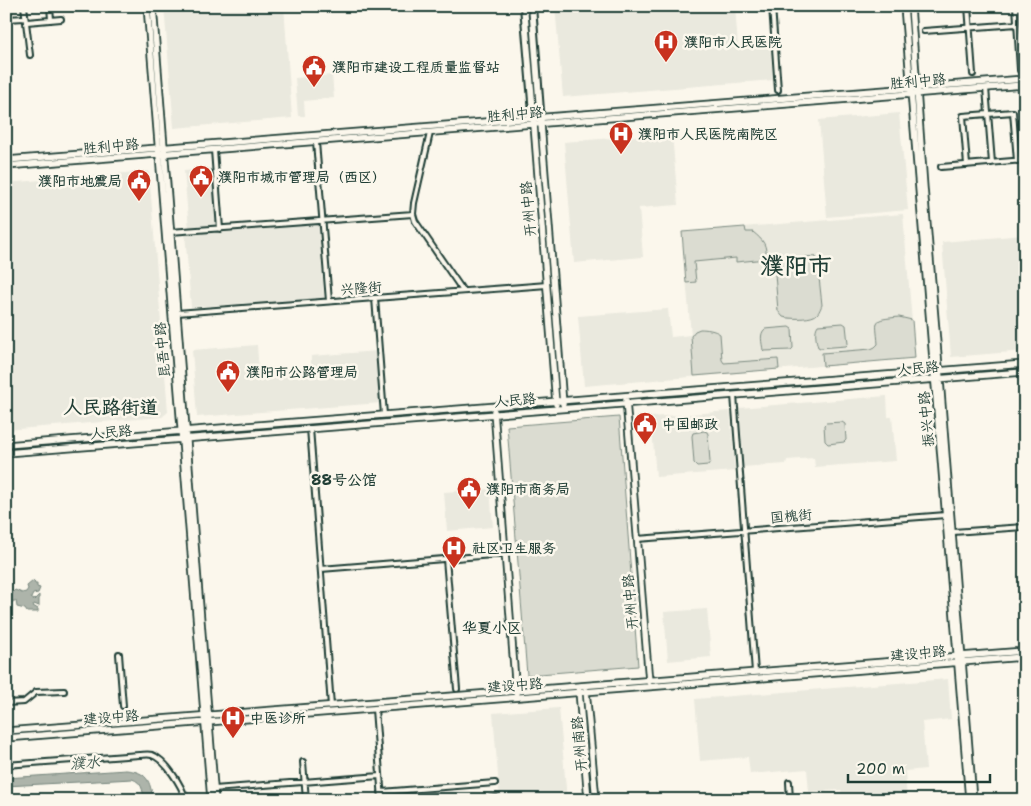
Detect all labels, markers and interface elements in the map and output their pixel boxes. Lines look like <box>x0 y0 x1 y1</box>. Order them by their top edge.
hospital icon: 濮阳市人民医院 <box>653 29 679 63</box>
place label: 濮阳市人民医院 <box>684 33 782 51</box>
public building icon: 濮阳市建设工程质量监督站 <box>301 54 327 88</box>
place label: 濮阳市建设工程质量监督站 <box>332 58 500 76</box>
street label: 胜利中路 <box>889 70 947 92</box>
street label: 胜利中路 <box>486 103 544 125</box>
hospital icon: 濮阳市人民医院南院区 <box>608 121 634 155</box>
place label: 濮阳市人民医院南院区 <box>638 125 778 143</box>
street label: 胜利中路 <box>82 135 140 157</box>
public building icon: 濮阳市城市管理局（西区） <box>188 164 214 198</box>
public building icon: 濮阳市地震局 <box>126 168 152 202</box>
place label: 濮阳市城市管理局（西区） <box>218 168 386 186</box>
place label: 濮阳市地震局 <box>38 172 122 190</box>
street label: 开州中路 <box>517 180 539 238</box>
district label: 濮阳市 <box>760 250 832 282</box>
street label: 兴隆街 <box>339 278 383 298</box>
street label: 昆吾中路 <box>151 321 173 379</box>
street label: 人民路 <box>896 357 940 379</box>
public building icon: 濮阳市公路管理局 <box>215 359 241 393</box>
place label: 濮阳市公路管理局 <box>246 363 358 381</box>
street label: 人民路 <box>493 389 537 411</box>
street label: 振兴中路 <box>915 390 937 448</box>
district label: 人民路街道 <box>63 395 159 420</box>
public building icon: 中国邮政 <box>632 411 658 445</box>
place label: 中国邮政 <box>662 415 718 433</box>
street label: 人民路 <box>89 421 133 443</box>
district label: 88号公馆 <box>311 470 377 490</box>
public building icon: 濮阳市商务局 <box>456 476 482 510</box>
place label: 濮阳市商务局 <box>486 480 570 498</box>
street label: 国槐街 <box>769 505 813 527</box>
hospital icon: 社区卫生服务 <box>441 535 467 569</box>
place label: 社区卫生服务 <box>472 539 556 557</box>
street label: 开州中路 <box>619 573 641 631</box>
district label: 华夏小区 <box>462 618 522 638</box>
street label: 建设中路 <box>889 642 947 664</box>
street label: 建设中路 <box>486 674 544 696</box>
hospital icon: 中医诊所 <box>220 705 246 739</box>
street label: 建设中路 <box>82 706 140 728</box>
place label: 中医诊所 <box>250 709 306 727</box>
street label: 开州南路 <box>568 715 590 773</box>
scale bar <box>848 751 991 783</box>
water label: 濮水 <box>69 752 102 774</box>
text: 200 m <box>856 759 905 779</box>

